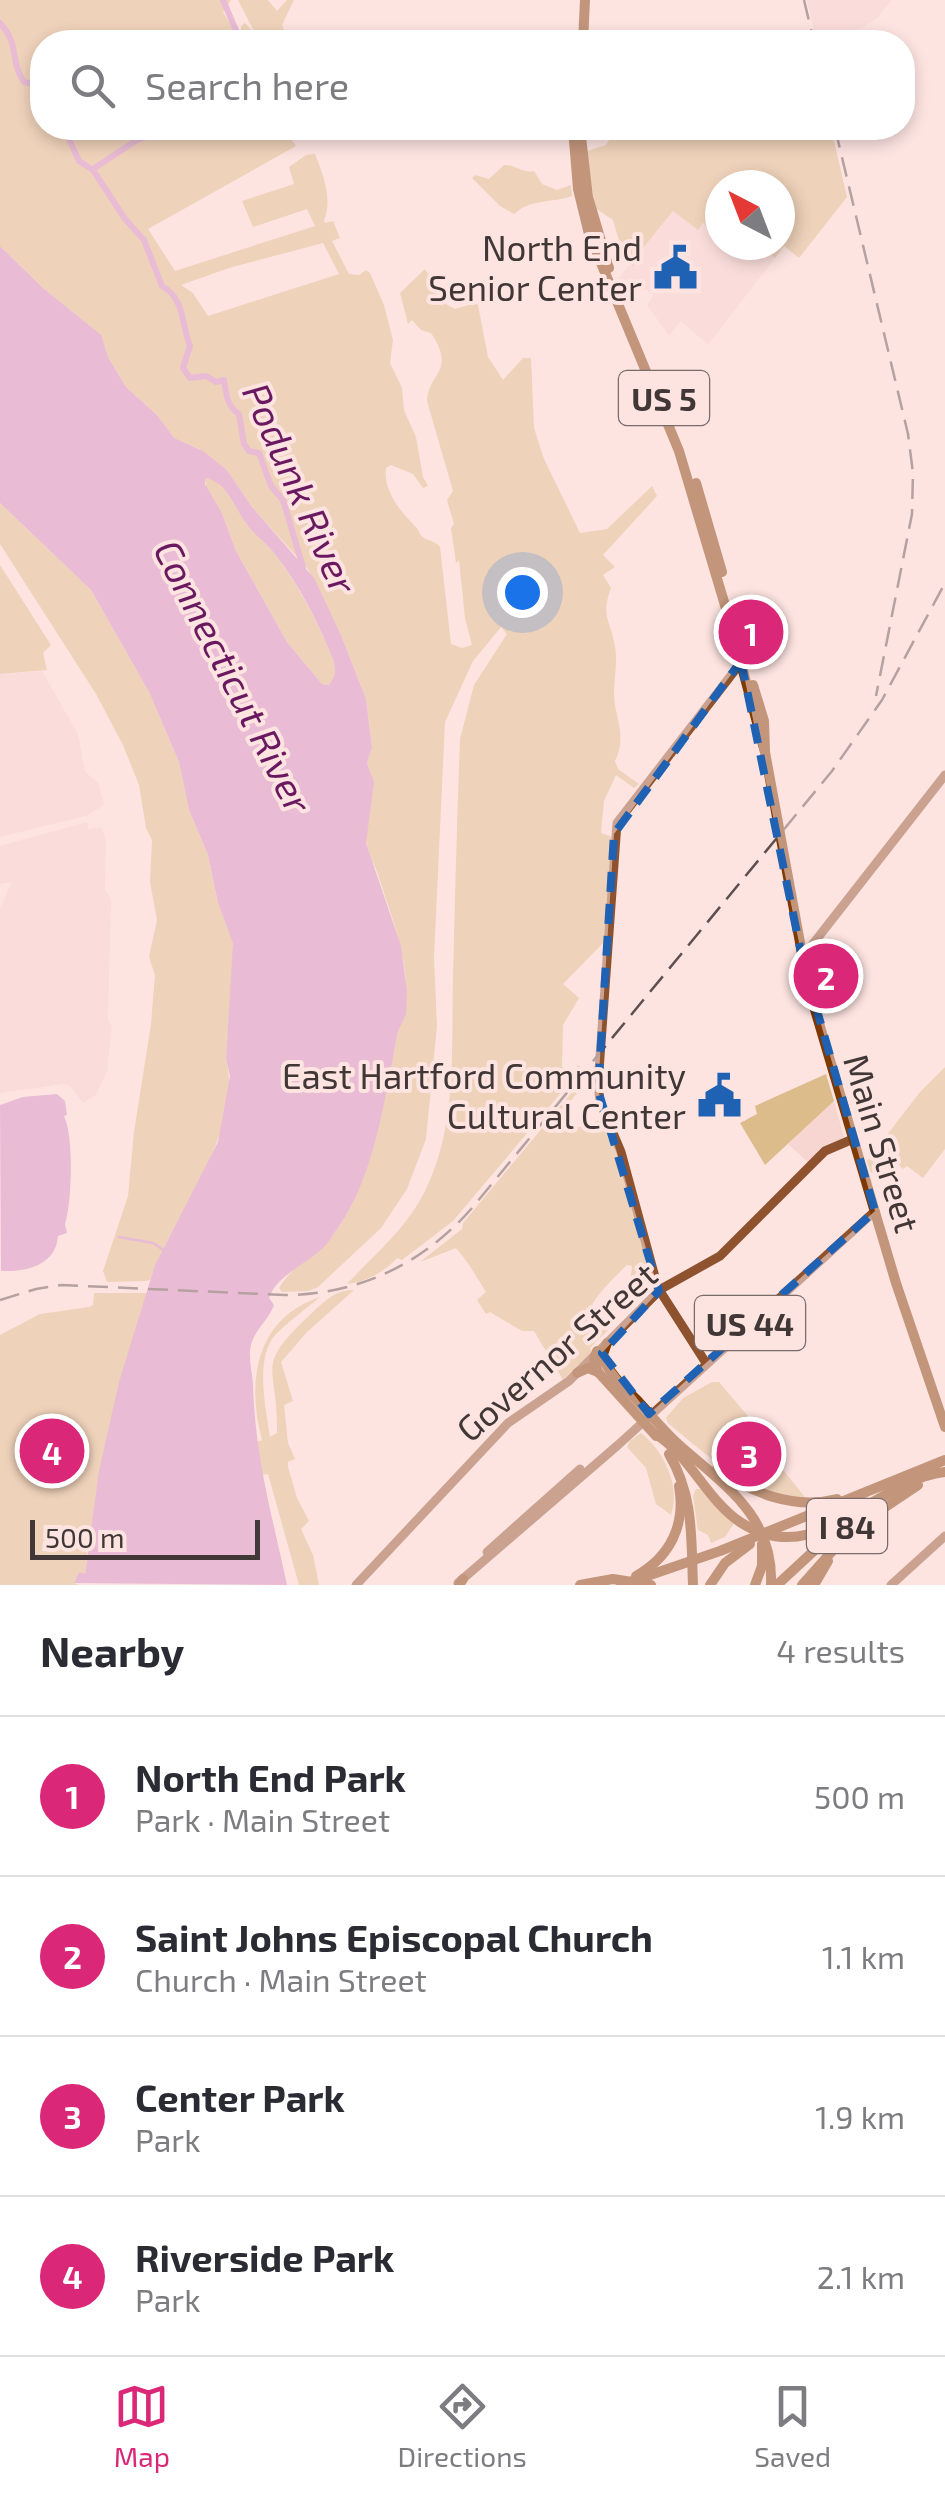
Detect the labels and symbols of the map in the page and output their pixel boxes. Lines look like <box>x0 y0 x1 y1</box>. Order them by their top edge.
north arrow <box>705 170 795 260</box>
place label: North End Senior Center <box>428 226 642 308</box>
public building icon: North End Senior Center <box>651 243 699 291</box>
road number: US 5 <box>619 371 709 425</box>
water label: Podunk River <box>234 375 368 601</box>
water label: Connecticut River <box>145 532 323 821</box>
your location <box>497 567 548 618</box>
pin: 1 <box>718 594 784 670</box>
pin: 2 <box>794 938 858 1014</box>
street label: Main Street <box>836 1049 930 1237</box>
place label: East Hartford Community Cultural Center <box>282 1054 686 1136</box>
public building icon: East Hartford Community Cultural Center <box>695 1071 743 1119</box>
street label: Governor Street <box>447 1253 665 1449</box>
road number: US 44 <box>695 1296 805 1350</box>
pin: 4 <box>20 1414 84 1488</box>
pin: 3 <box>716 1416 782 1492</box>
road number: I 84 <box>807 1499 887 1553</box>
scale bar <box>30 1515 260 1560</box>

